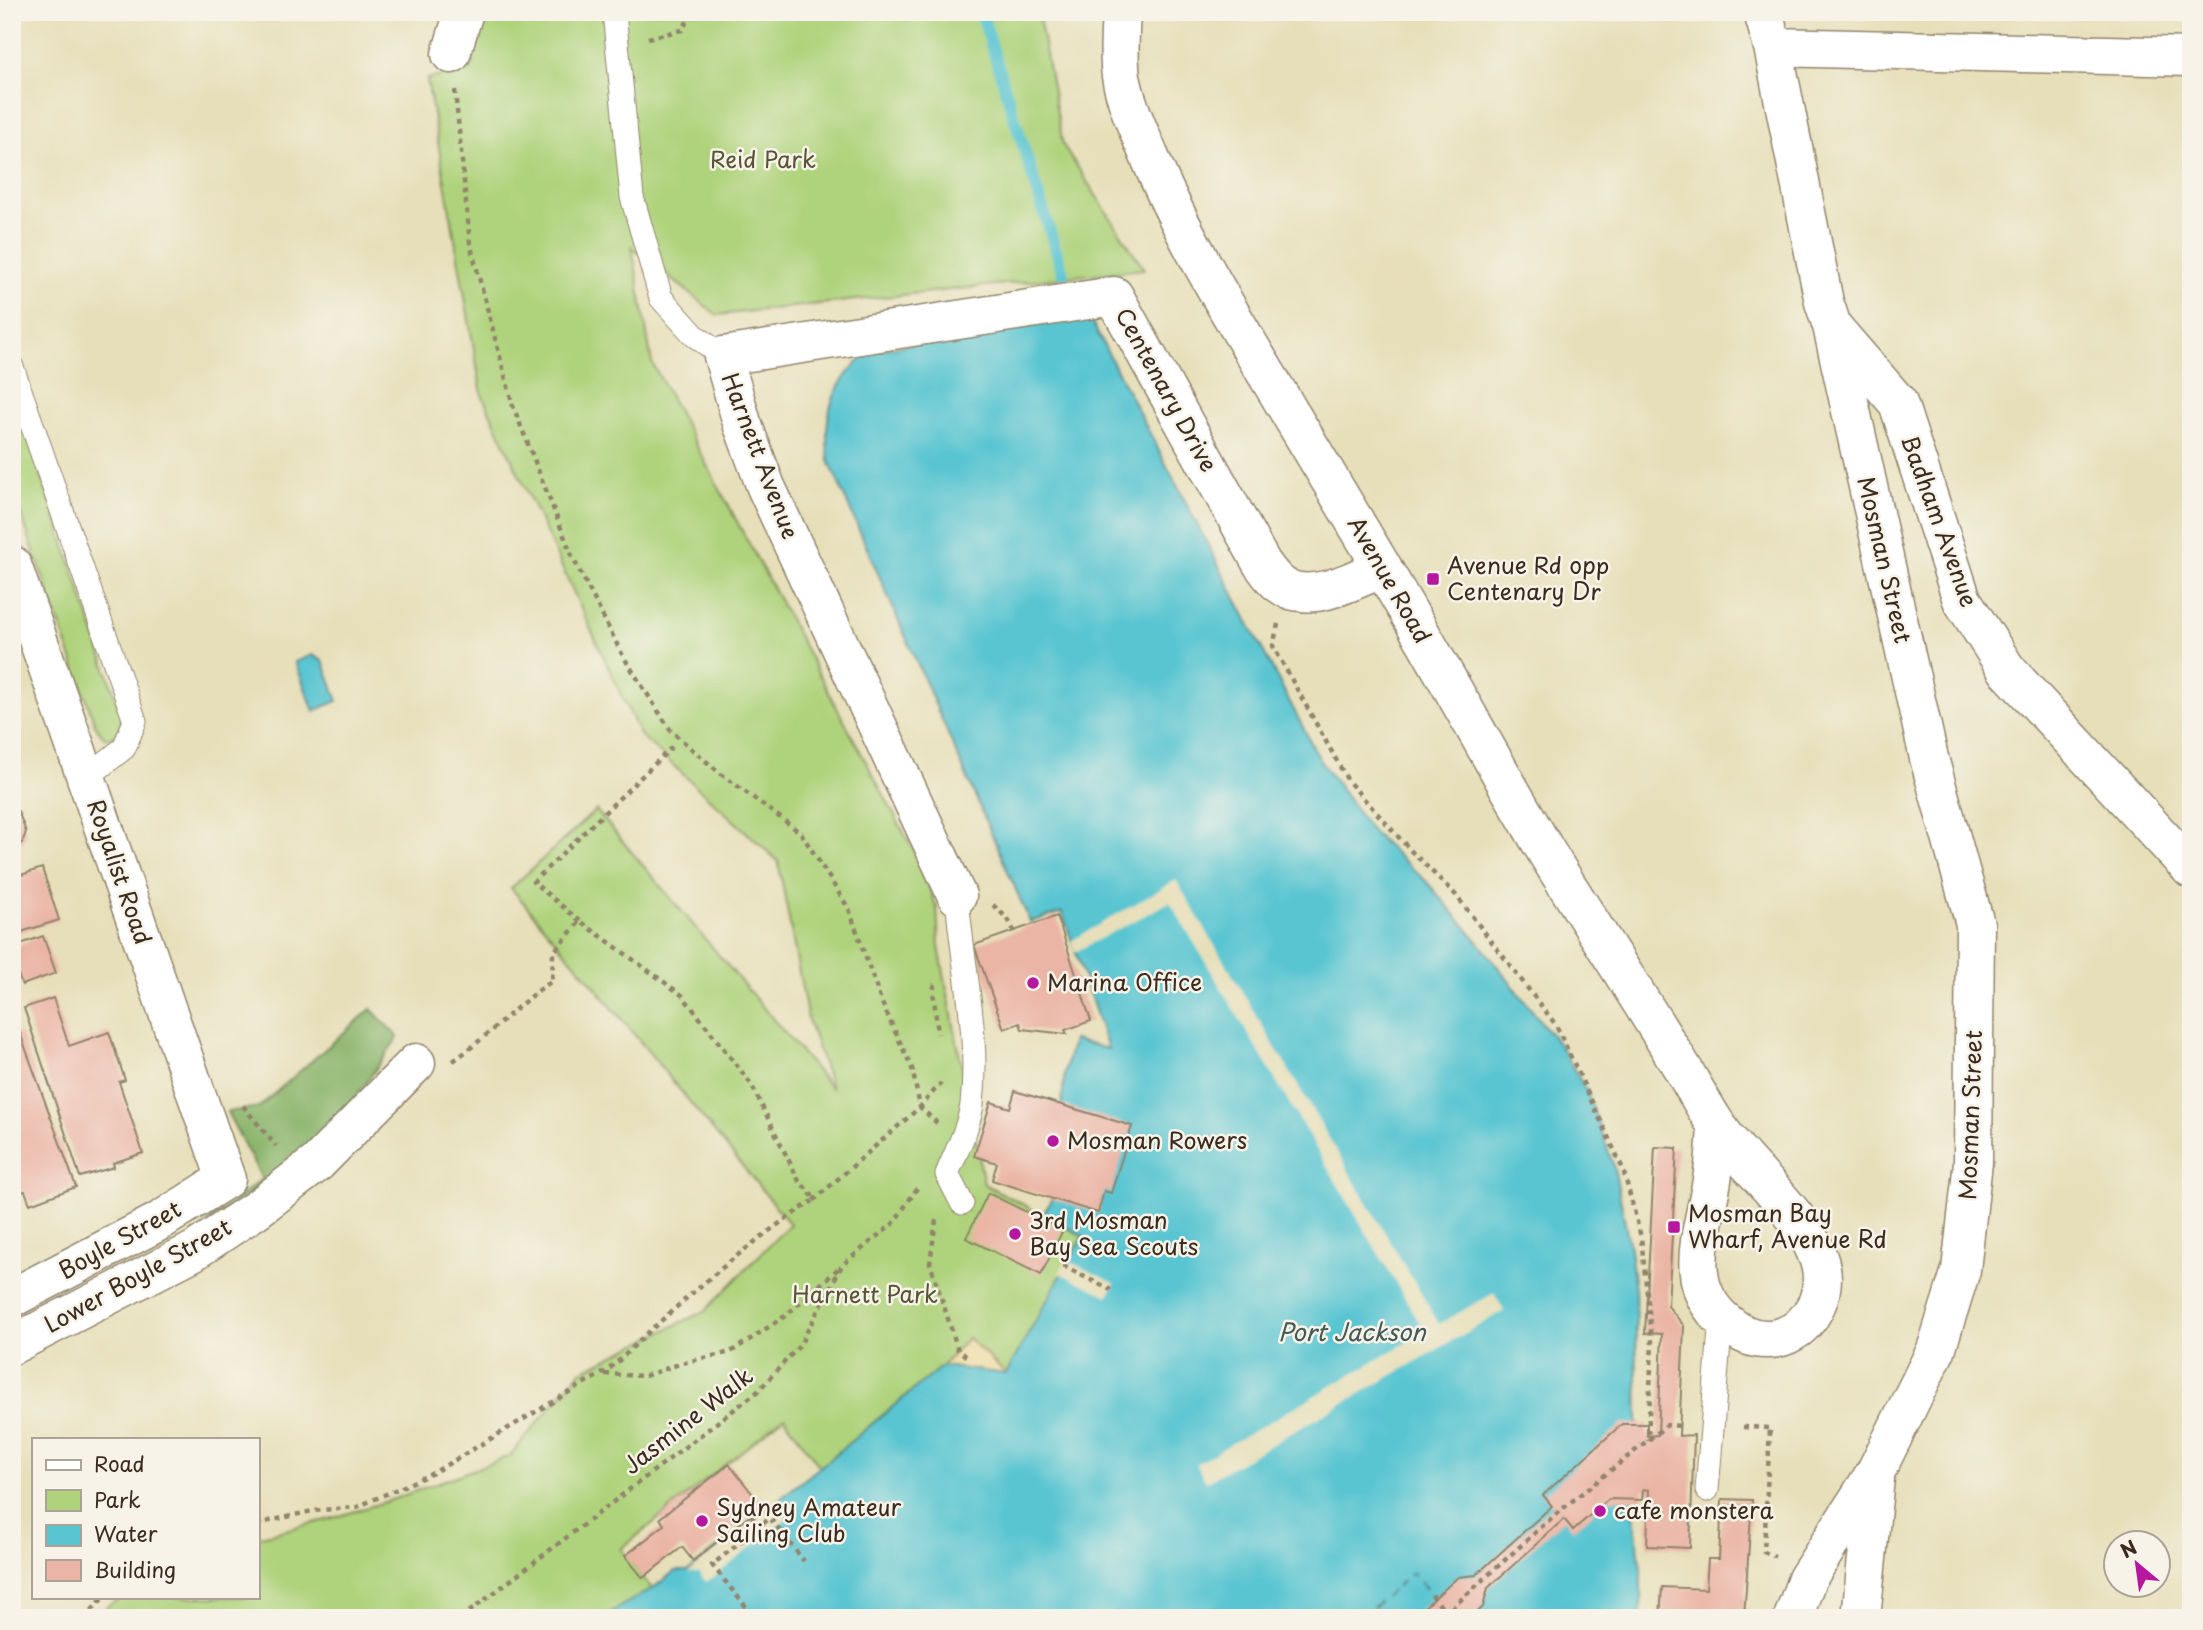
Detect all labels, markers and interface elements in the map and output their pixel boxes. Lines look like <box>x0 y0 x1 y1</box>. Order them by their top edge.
park label: Reid Park <box>710 141 816 176</box>
street label: Centenary Drive <box>1108 301 1227 478</box>
street label: Harnett Avenue <box>714 367 809 544</box>
street label: Badham Avenue <box>1893 430 1988 611</box>
street label: Mosman Street <box>1849 473 1922 646</box>
street label: Avenue Road <box>1340 509 1441 649</box>
place label: Avenue Rd opp Centenary Dr <box>1447 547 1609 608</box>
marker: Avenue Rd opp Centenary Dr <box>1425 571 1441 587</box>
street label: Royalist Road <box>79 794 162 949</box>
place label: Marina Office <box>1047 964 1202 999</box>
marker: Marina Office <box>1025 975 1041 991</box>
street label: Mosman Street <box>1949 1029 1990 1201</box>
place label: Mosman Rowers <box>1067 1122 1247 1157</box>
marker: Mosman Rowers <box>1045 1133 1061 1149</box>
street label: Boyle Street <box>51 1190 187 1287</box>
place label: Mosman Bay Wharf, Avenue Rd <box>1688 1195 1887 1256</box>
place label: 3rd Mosman Bay Sea Scouts <box>1029 1202 1199 1263</box>
street label: Lower Boyle Street <box>37 1209 237 1341</box>
marker: Mosman Bay Wharf, Avenue Rd <box>1666 1219 1682 1235</box>
marker: 3rd Mosman Bay Sea Scouts <box>1007 1226 1023 1242</box>
park label: Harnett Park <box>792 1276 938 1311</box>
water label: Port Jackson <box>1278 1313 1427 1349</box>
street label: Jasmine Walk <box>615 1358 760 1482</box>
legend <box>32 1438 259 1598</box>
text: Road <box>94 1447 145 1479</box>
text: Park <box>94 1483 141 1515</box>
place label: Sydney Amateur Sailing Club <box>716 1489 902 1550</box>
place label: cafe monstera <box>1614 1492 1774 1527</box>
marker: cafe monstera <box>1592 1503 1608 1519</box>
marker: Sydney Amateur Sailing Club <box>694 1513 710 1529</box>
text: Water <box>94 1517 158 1549</box>
north arrow <box>2102 1528 2172 1598</box>
text: N <box>2115 1532 2142 1564</box>
text: Building <box>94 1553 176 1585</box>

